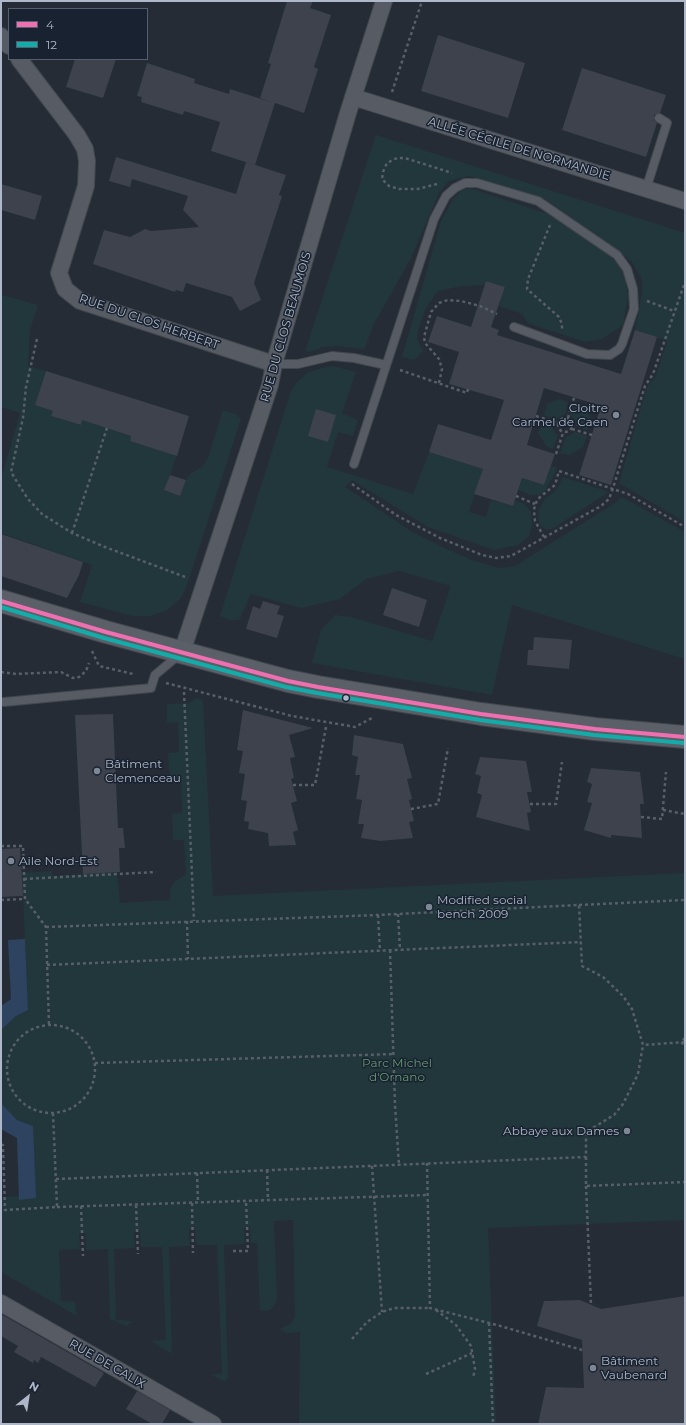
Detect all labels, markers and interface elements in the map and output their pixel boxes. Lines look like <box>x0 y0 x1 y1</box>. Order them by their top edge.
legend <box>8 8 148 60</box>
text: 4 <box>46 17 54 32</box>
text: 12 <box>46 37 57 52</box>
street label: ALLÉE CÉCILE DE NORMANDIE <box>426 114 612 184</box>
street label: RUE DU CLOS BEAUMOIS <box>258 250 314 404</box>
street label: RUE DU CLOS HERBERT <box>77 291 221 353</box>
place label: Cloitre Carmel de Caen <box>512 401 608 429</box>
marker: Cloitre Carmel de Caen <box>611 410 621 420</box>
unlabelled marker <box>341 693 351 703</box>
place label: Bâtiment Clemenceau <box>105 757 181 785</box>
marker: Bâtiment Clemenceau <box>92 766 102 776</box>
place label: Aile Nord-Est <box>19 854 98 868</box>
marker: Aile Nord-Est <box>6 856 16 866</box>
place label: Modified social bench 2009 <box>437 893 527 921</box>
marker: Modified social bench 2009 <box>424 902 434 912</box>
park label: Parc Michel d'Ornano <box>362 1056 432 1084</box>
place label: Abbaye aux Dames <box>503 1124 619 1138</box>
marker: Abbaye aux Dames <box>622 1126 632 1136</box>
street label: RUE DE CALIX <box>66 1336 148 1392</box>
place label: Bâtiment Vaubenard <box>601 1354 667 1382</box>
marker: Bâtiment Vaubenard <box>588 1363 598 1373</box>
north arrow <box>8 1377 48 1417</box>
text: N <box>27 1378 41 1395</box>

